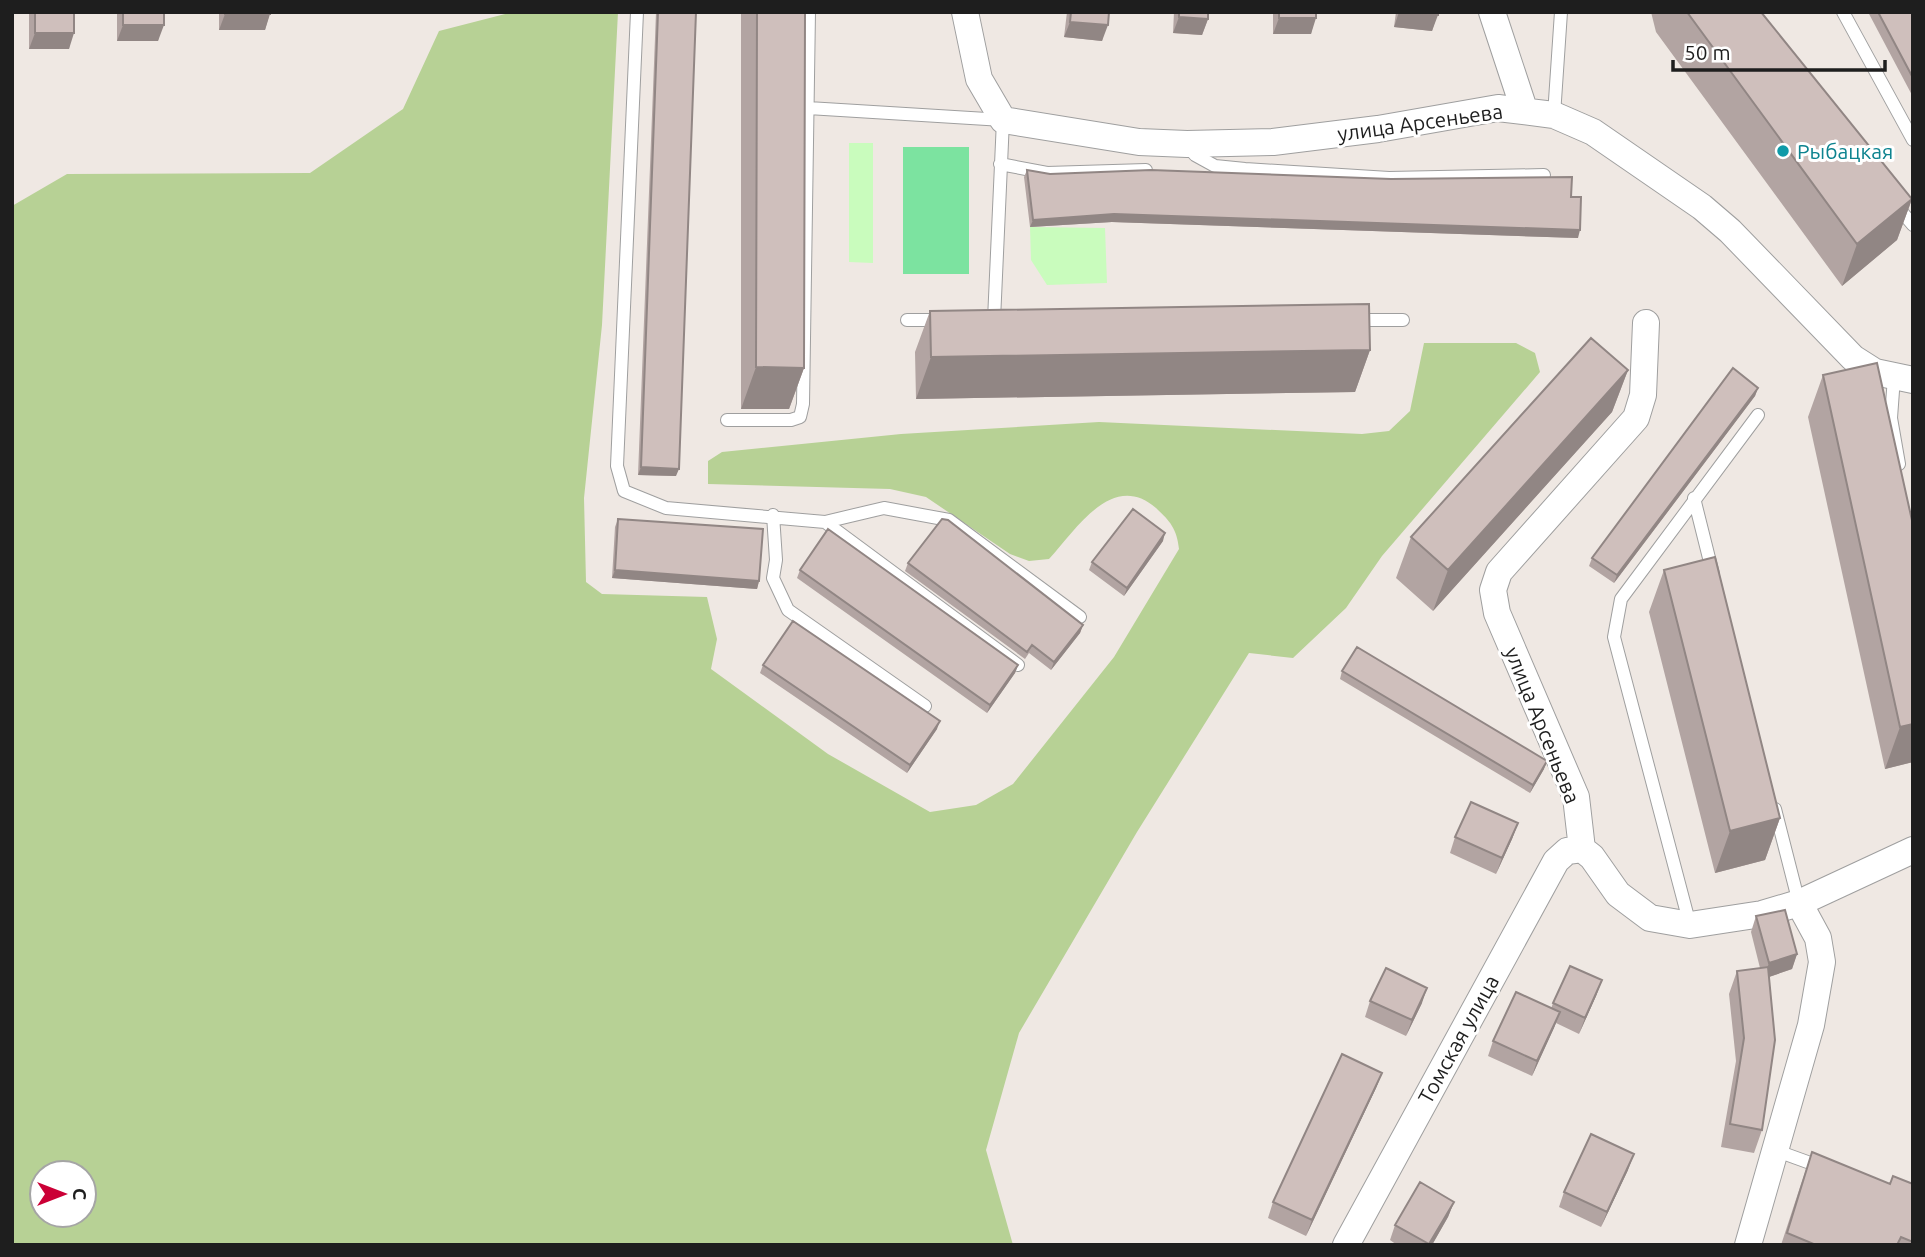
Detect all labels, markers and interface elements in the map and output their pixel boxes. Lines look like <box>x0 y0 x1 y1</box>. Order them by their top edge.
scale bar <box>1673 28 1885 72</box>
text: 50 m <box>1684 40 1731 64</box>
street label: улица Арсеньева <box>1336 99 1504 145</box>
place label: Рыбацкая <box>1797 139 1893 163</box>
marker: Рыбацкая <box>1775 143 1791 159</box>
street label: улица Арсеньева <box>1501 643 1585 807</box>
street label: Томская улица <box>1413 971 1503 1107</box>
north arrow <box>28 1159 98 1229</box>
text: С <box>69 1188 91 1200</box>

